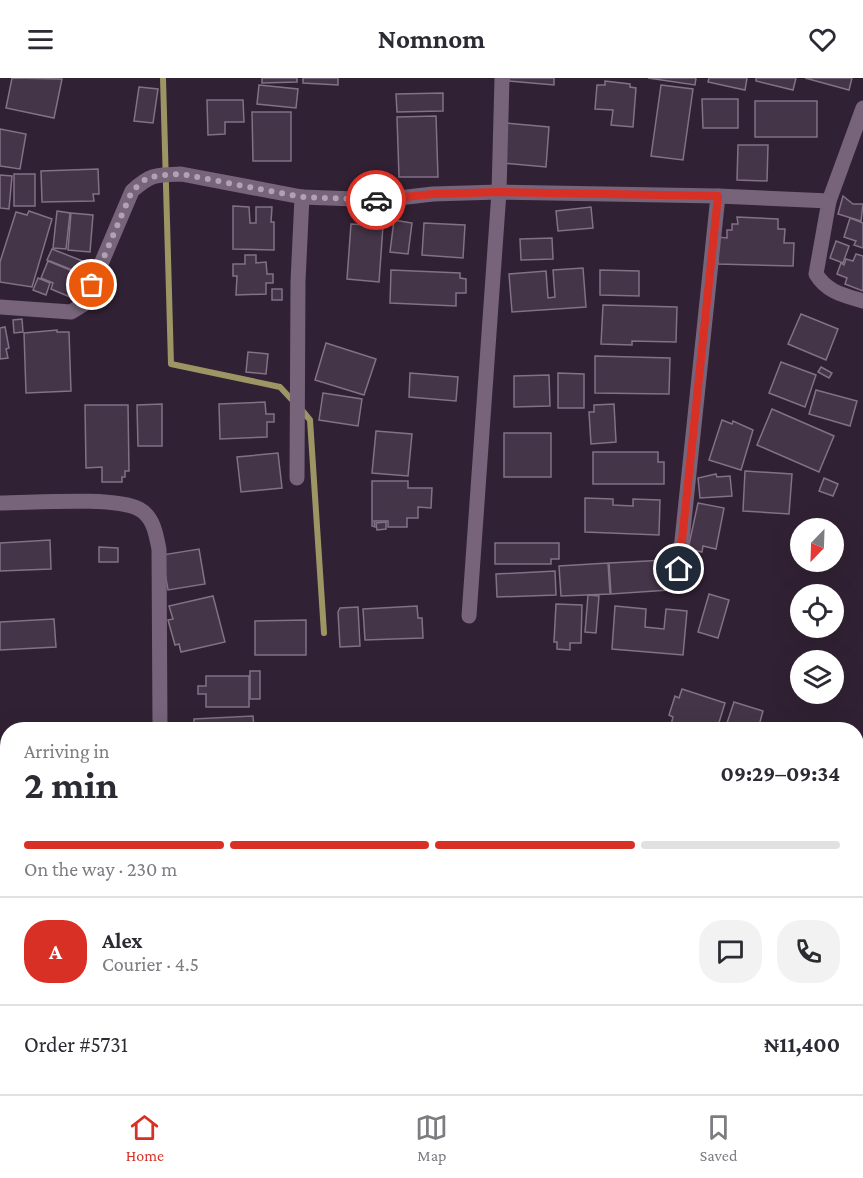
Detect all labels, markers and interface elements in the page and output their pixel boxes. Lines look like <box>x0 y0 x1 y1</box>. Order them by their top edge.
icon: menu <box>24 23 57 56</box>
icon: heart <box>806 23 839 56</box>
text: Nomnom <box>378 24 485 54</box>
courier <box>346 170 406 230</box>
icon: car <box>360 184 393 217</box>
pin <box>66 259 117 310</box>
icon: bag <box>75 268 108 301</box>
north arrow <box>790 518 844 572</box>
map controls <box>790 518 844 704</box>
pin <box>653 543 704 594</box>
icon: home <box>662 552 695 585</box>
button: locate <box>790 584 844 638</box>
button: layers <box>790 650 844 704</box>
text: Arriving in <box>24 740 109 762</box>
text: 09:29–09:34 <box>721 761 840 786</box>
text: 2 min <box>24 763 118 806</box>
text: On the way · 230 m <box>24 858 177 880</box>
button: chat <box>699 920 762 983</box>
button: phone <box>777 920 840 983</box>
text: Alex <box>102 928 143 953</box>
text: A <box>49 939 62 964</box>
text: Courier · 4.5 <box>102 953 199 975</box>
text: Order #5731 <box>24 1032 128 1057</box>
text: ₦11,400 <box>764 1032 840 1057</box>
tab: Home <box>126 1111 164 1164</box>
tab: Map <box>415 1111 448 1164</box>
tab: Saved <box>700 1111 737 1164</box>

